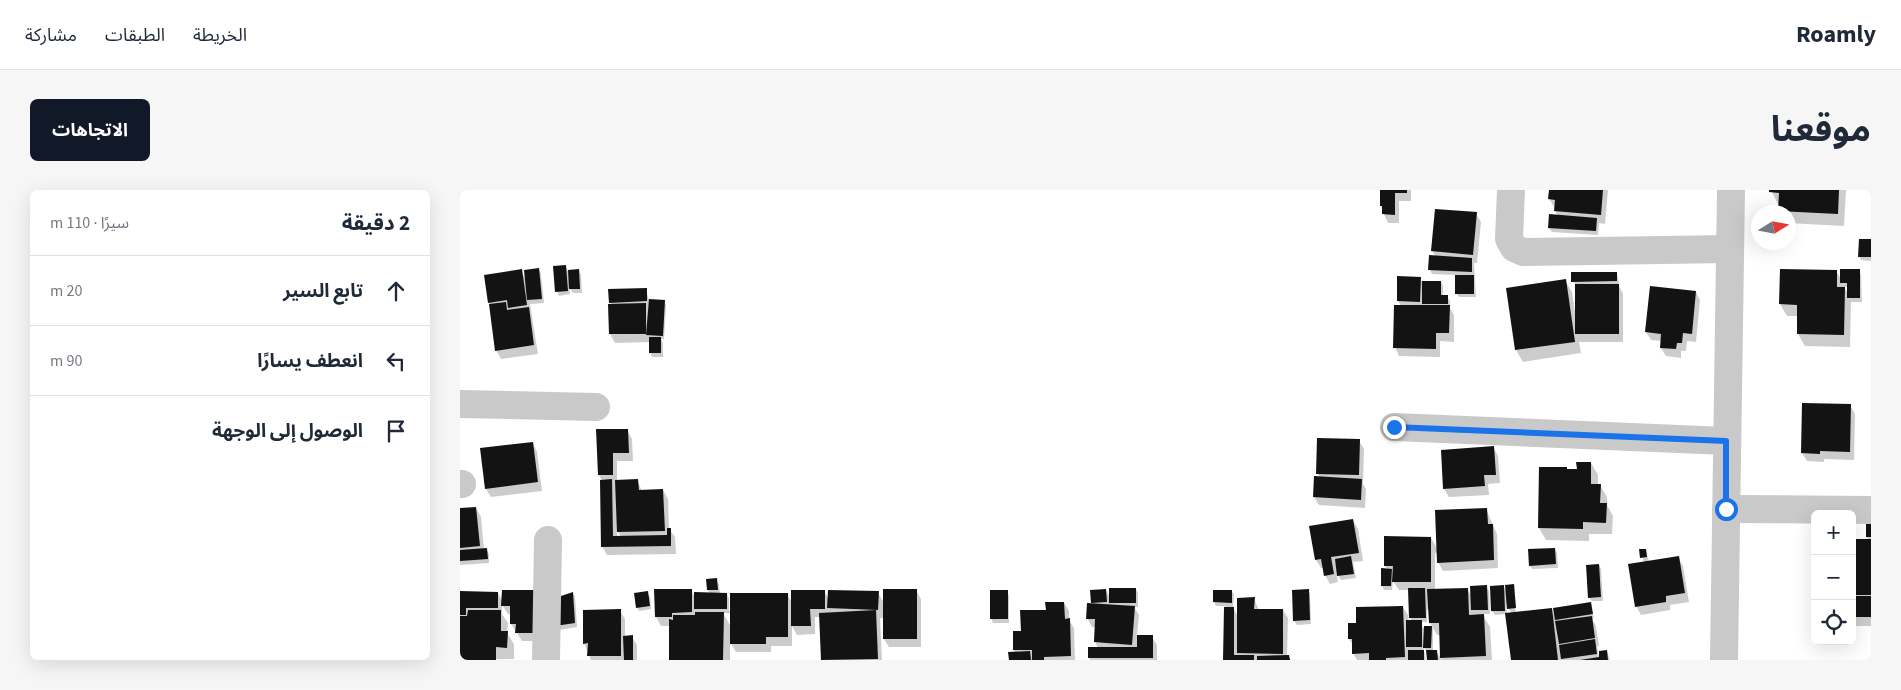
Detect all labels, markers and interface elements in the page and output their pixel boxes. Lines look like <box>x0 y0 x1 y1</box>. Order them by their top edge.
text: Roamly <box>1796 17 1876 52</box>
text: مشاركة <box>25 23 77 48</box>
text: الطبقات <box>105 23 165 48</box>
text: الخريطة <box>193 23 247 48</box>
button: الاتجاهات <box>30 99 150 161</box>
text: موقعنا <box>1771 105 1871 155</box>
north arrow <box>1751 205 1796 250</box>
text: 2 دقيقة <box>342 208 410 238</box>
text: سيرًا · 110 m <box>50 212 129 234</box>
icon: ahead <box>382 277 410 305</box>
text: تابع السير <box>283 278 363 305</box>
text: 20 m <box>50 280 82 302</box>
icon: left <box>382 347 410 375</box>
text: انعطف يسارًا <box>257 348 363 375</box>
text: 90 m <box>50 350 82 372</box>
route end <box>1383 416 1406 439</box>
icon: arrive <box>382 417 410 445</box>
text: الوصول إلى الوجهة <box>212 418 363 445</box>
route start <box>1715 498 1738 521</box>
map controls <box>1811 510 1856 645</box>
button: + <box>1811 510 1856 555</box>
button: − <box>1811 555 1856 600</box>
button: locate <box>1811 600 1856 645</box>

